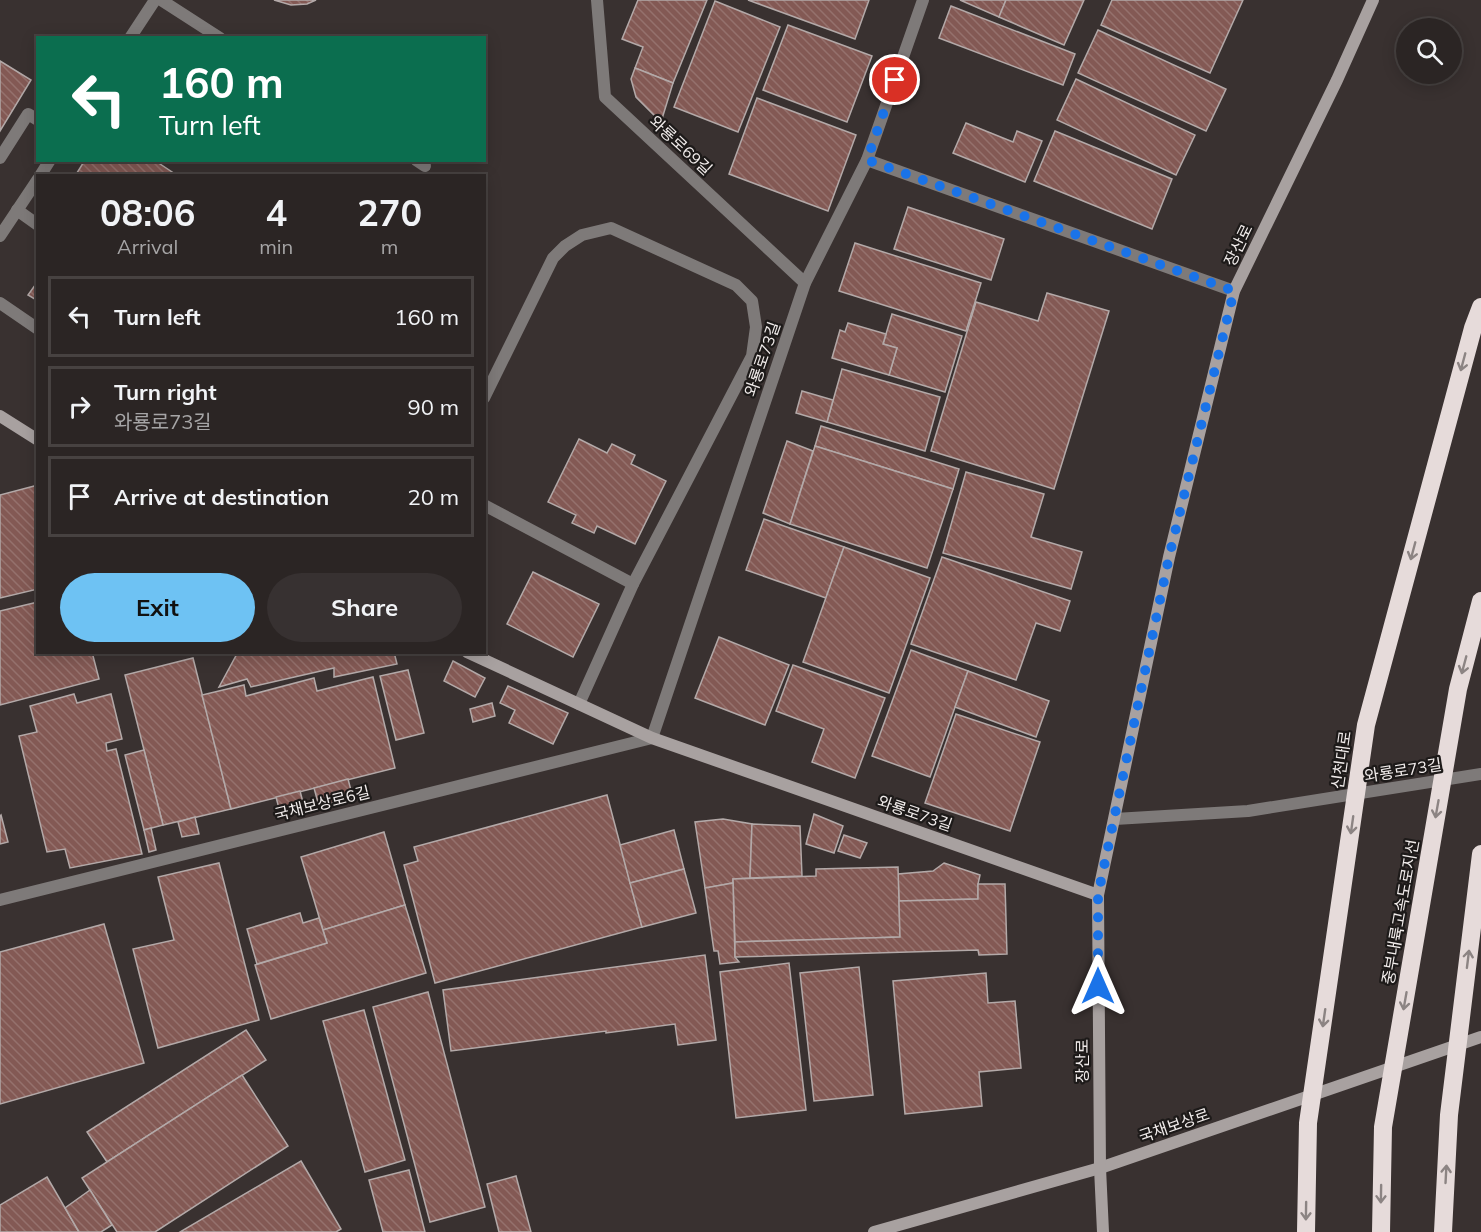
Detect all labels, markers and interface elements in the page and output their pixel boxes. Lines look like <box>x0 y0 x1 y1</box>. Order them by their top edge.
map controls <box>1396 18 1462 84</box>
button: search <box>1396 18 1462 84</box>
pin <box>869 54 920 105</box>
text: 160 m <box>159 56 284 109</box>
icon: left <box>60 60 138 138</box>
icon: arrive <box>878 63 911 96</box>
text: Turn left <box>159 108 261 142</box>
street label: 와룡로69길 <box>646 111 716 179</box>
text: 08:06 <box>100 190 195 235</box>
text: 4 <box>265 190 287 235</box>
text: 270 <box>357 190 422 235</box>
street label: 장산로 <box>1219 221 1257 269</box>
text: Arrival <box>117 234 178 259</box>
text: min <box>259 234 293 259</box>
text: m <box>381 234 398 259</box>
icon: left <box>63 300 96 333</box>
text: Turn left <box>114 303 201 331</box>
text: 160 m <box>394 303 459 331</box>
street label: 와룡로73길 <box>740 319 784 399</box>
one-way arrow <box>1457 352 1469 371</box>
text: Turn right <box>114 378 217 406</box>
icon: right <box>63 390 96 423</box>
text: 90 m <box>408 393 459 421</box>
text: 와룡로73길 <box>114 409 212 434</box>
icon: arrive <box>63 480 96 513</box>
text: Arrive at destination <box>114 483 329 511</box>
text: 20 m <box>408 483 459 511</box>
one-way arrow <box>1407 541 1419 560</box>
button: Exit <box>60 573 255 642</box>
button: Share <box>267 573 462 642</box>
one-way arrow <box>1458 656 1469 675</box>
street label: 신천대로 <box>1327 729 1355 791</box>
street label: 와룡로73길 <box>1363 754 1443 786</box>
street label: 국채보상로6길 <box>272 781 372 825</box>
street label: 와룡로73길 <box>875 791 955 835</box>
one-way arrow <box>1432 799 1443 818</box>
one-way arrow <box>1346 814 1357 834</box>
street label: 중부내륙고속도로지선 <box>1377 838 1423 986</box>
one-way arrow <box>1463 949 1474 969</box>
position arrow <box>1066 954 1130 1018</box>
one-way arrow <box>1399 991 1410 1011</box>
one-way arrow <box>1318 1007 1329 1027</box>
street label: 장산로 <box>1072 1039 1092 1083</box>
street label: 국채보상로 <box>1136 1103 1212 1146</box>
one-way arrow <box>1440 1164 1451 1184</box>
one-way arrow <box>1376 1184 1387 1204</box>
one-way arrow <box>1300 1201 1312 1221</box>

